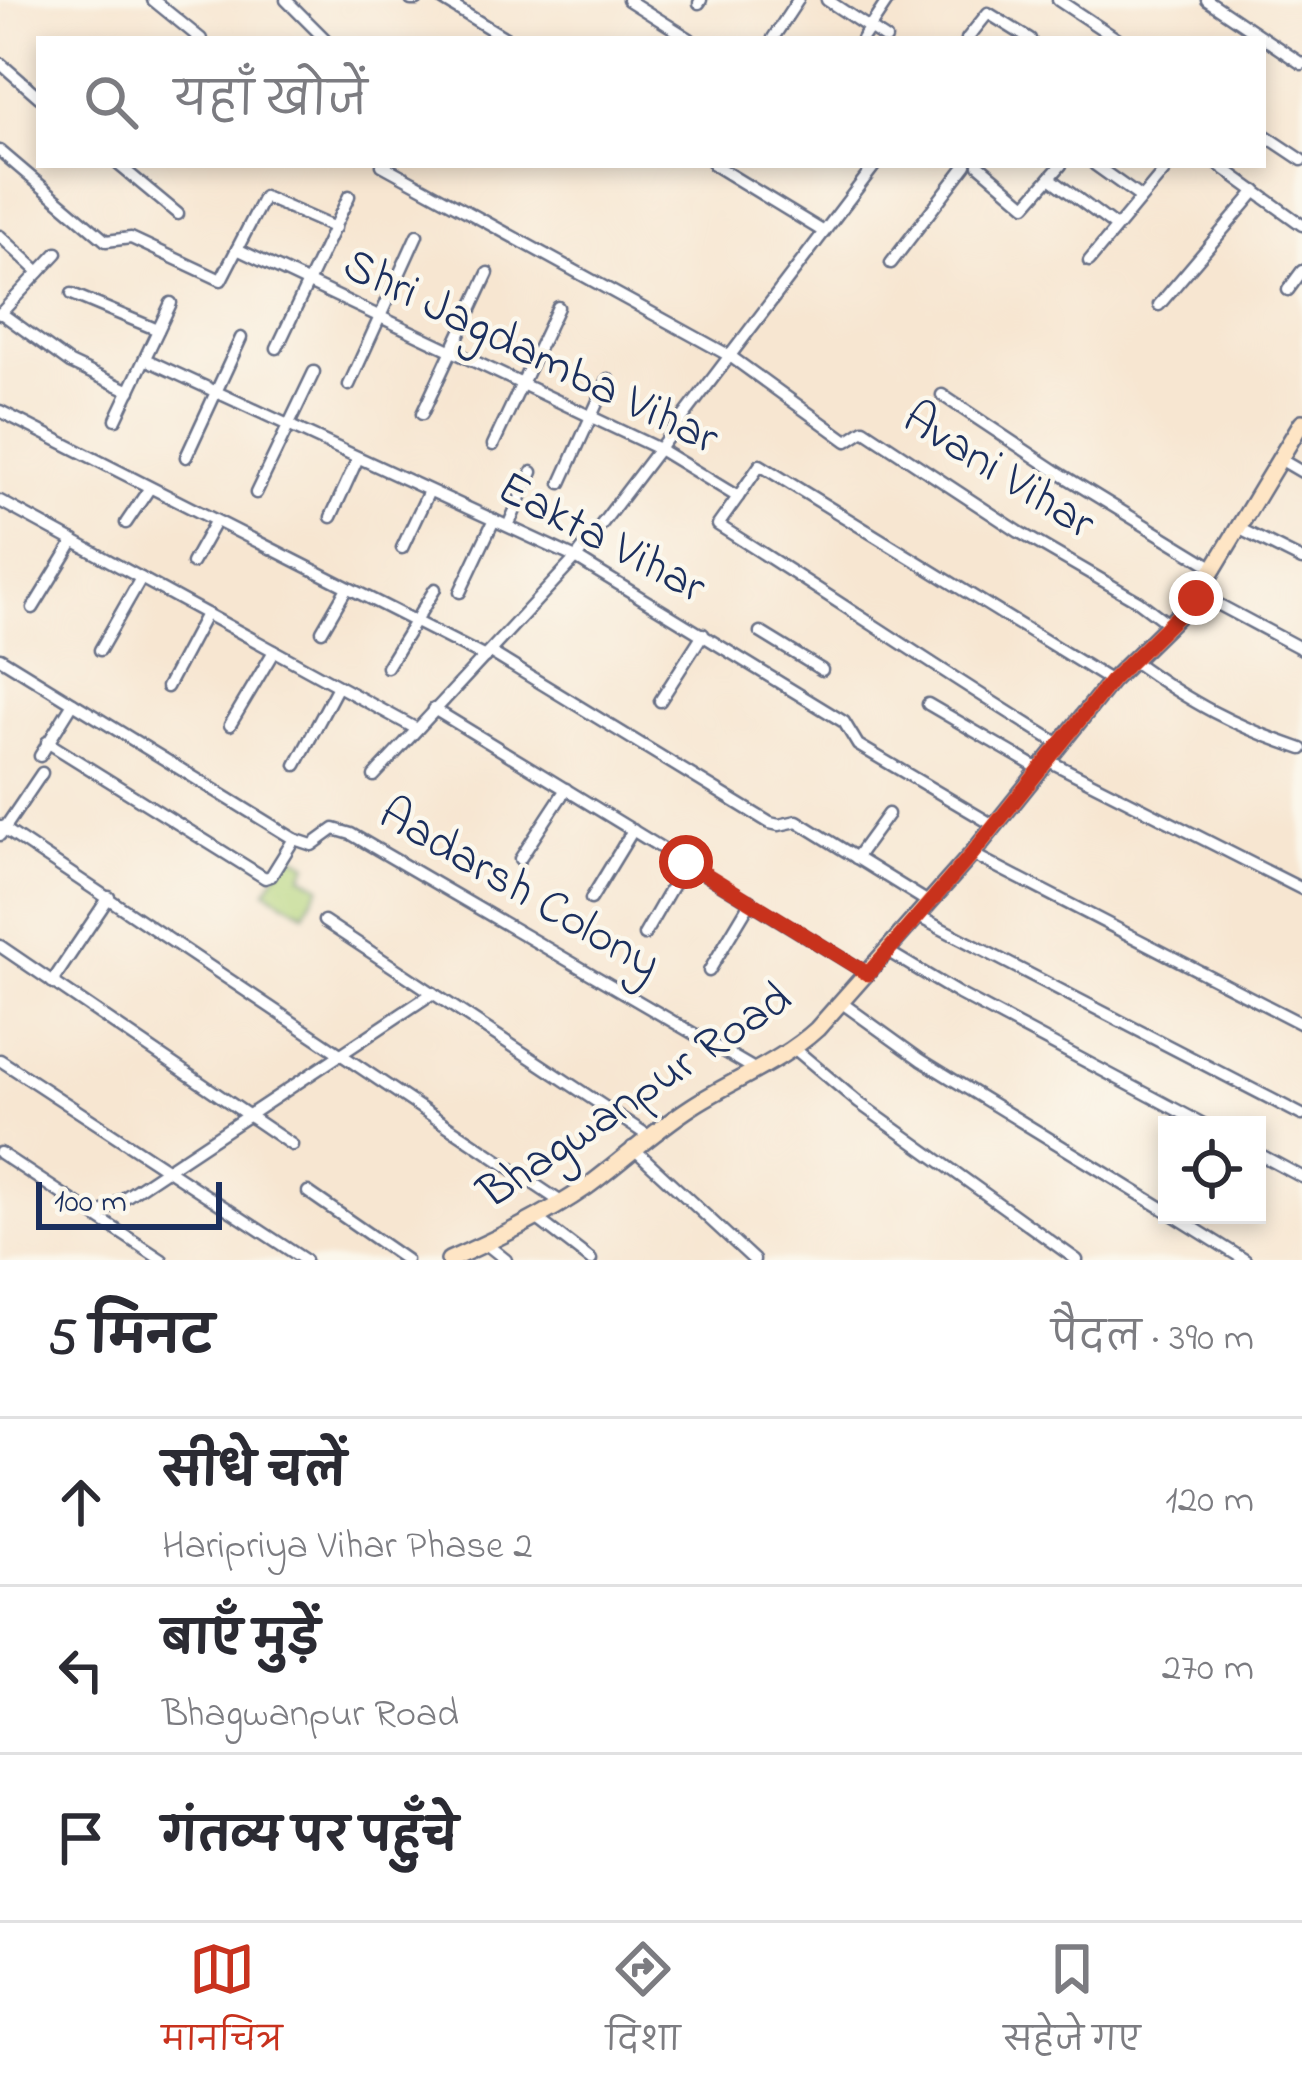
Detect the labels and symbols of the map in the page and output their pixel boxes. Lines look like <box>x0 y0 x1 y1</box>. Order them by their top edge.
street label: Shri Jagdamba Vihar <box>330 232 730 475</box>
street label: Avani Vihar <box>888 385 1108 559</box>
street label: Eakta Vihar <box>484 455 718 623</box>
route end <box>1169 571 1223 625</box>
street label: Aadarsh Colony <box>365 781 673 999</box>
route start <box>659 835 713 889</box>
street label: Bhagwanpur Road <box>464 966 808 1230</box>
scale bar <box>36 1176 222 1229</box>

